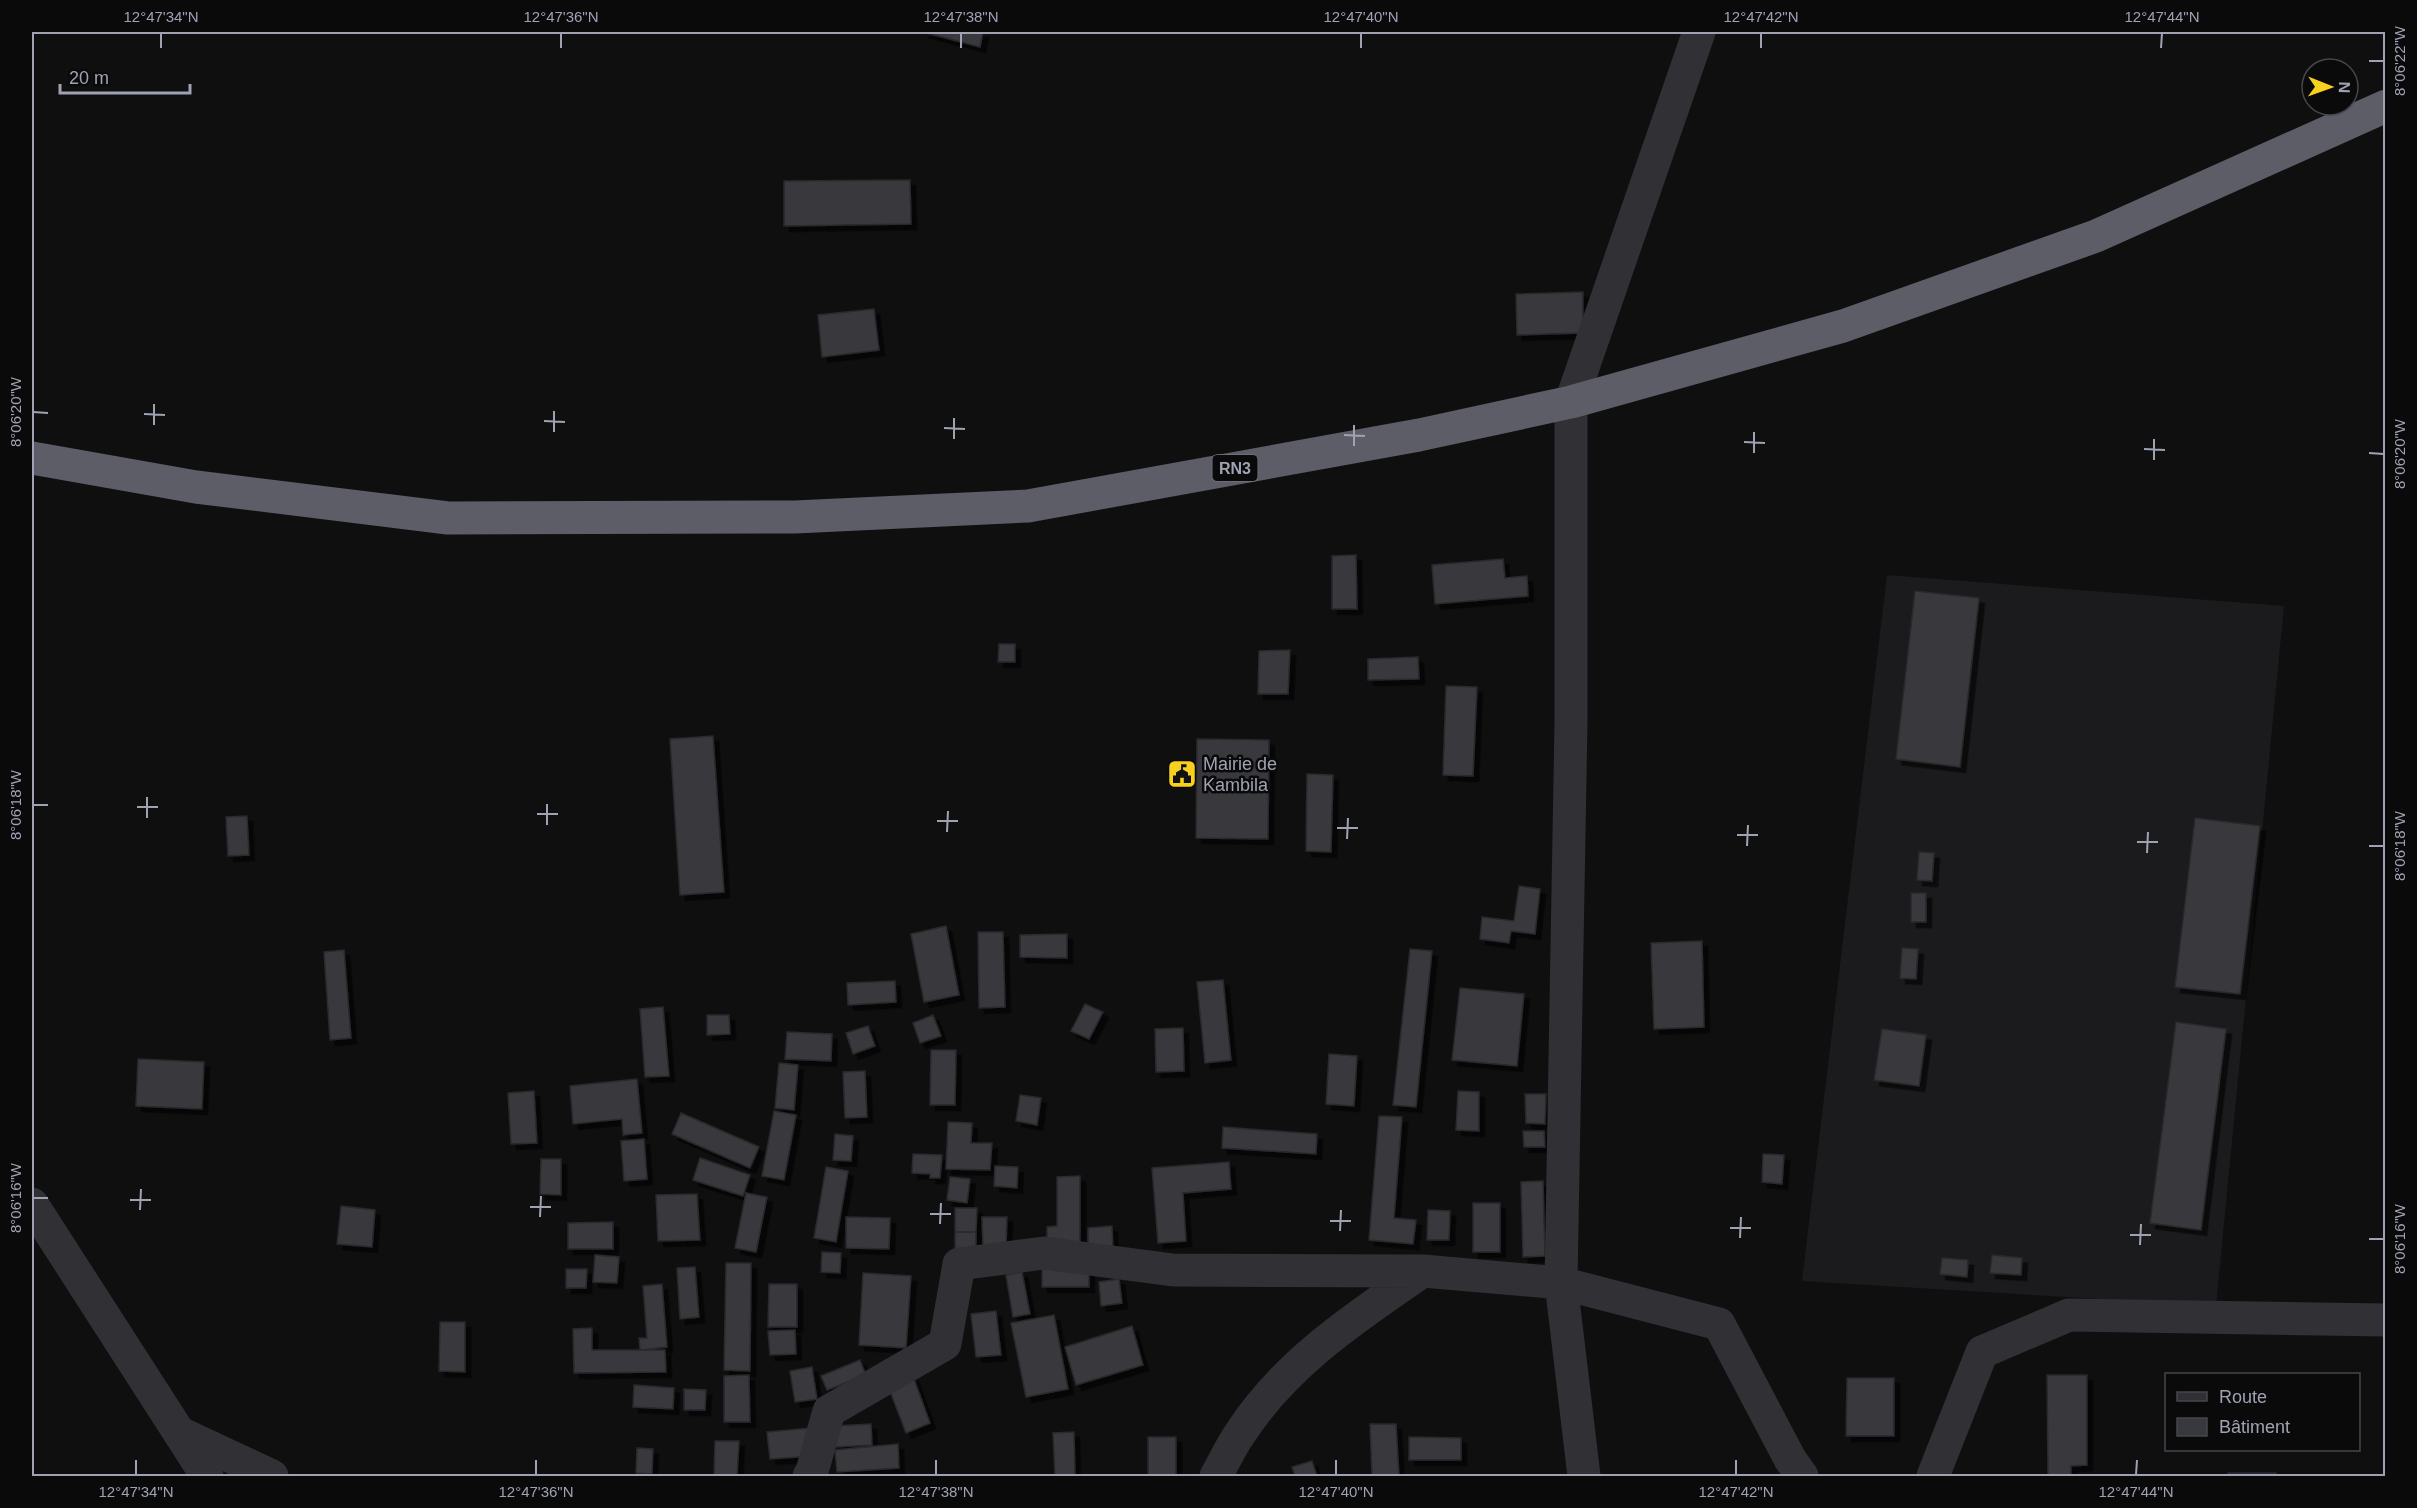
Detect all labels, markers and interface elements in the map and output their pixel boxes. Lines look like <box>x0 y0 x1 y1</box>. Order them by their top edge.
text: 12°47'34"N <box>123 8 199 25</box>
text: 12°47'36"N <box>523 8 599 25</box>
text: 12°47'38"N <box>923 8 999 25</box>
text: 12°47'40"N <box>1323 8 1399 25</box>
text: 12°47'42"N <box>1723 8 1799 25</box>
text: 12°47'44"N <box>2124 8 2200 25</box>
text: 8°06'22"W <box>2391 25 2408 96</box>
scale bar <box>60 57 190 95</box>
north arrow <box>2300 57 2360 117</box>
text: 20 m <box>69 68 109 88</box>
text: N <box>2336 81 2353 93</box>
text: 8°06'20"W <box>7 376 24 447</box>
text: 8°06'20"W <box>2391 418 2408 489</box>
road number: RN3 <box>1212 455 1258 481</box>
place label: Mairie de Kambila <box>1203 754 1277 795</box>
public building icon: Mairie de Kambila <box>1166 758 1198 790</box>
text: 8°06'18"W <box>7 769 24 840</box>
text: 8°06'18"W <box>2391 810 2408 881</box>
text: 8°06'16"W <box>7 1162 24 1233</box>
text: 8°06'16"W <box>2391 1203 2408 1274</box>
legend <box>2165 1373 2360 1451</box>
text: Route <box>2219 1387 2267 1407</box>
text: Bâtiment <box>2219 1417 2290 1437</box>
text: 12°47'34"N <box>98 1483 174 1500</box>
text: 12°47'36"N <box>498 1483 574 1500</box>
text: 12°47'38"N <box>898 1483 974 1500</box>
text: 12°47'40"N <box>1298 1483 1374 1500</box>
text: 12°47'42"N <box>1698 1483 1774 1500</box>
text: 12°47'44"N <box>2098 1483 2174 1500</box>

